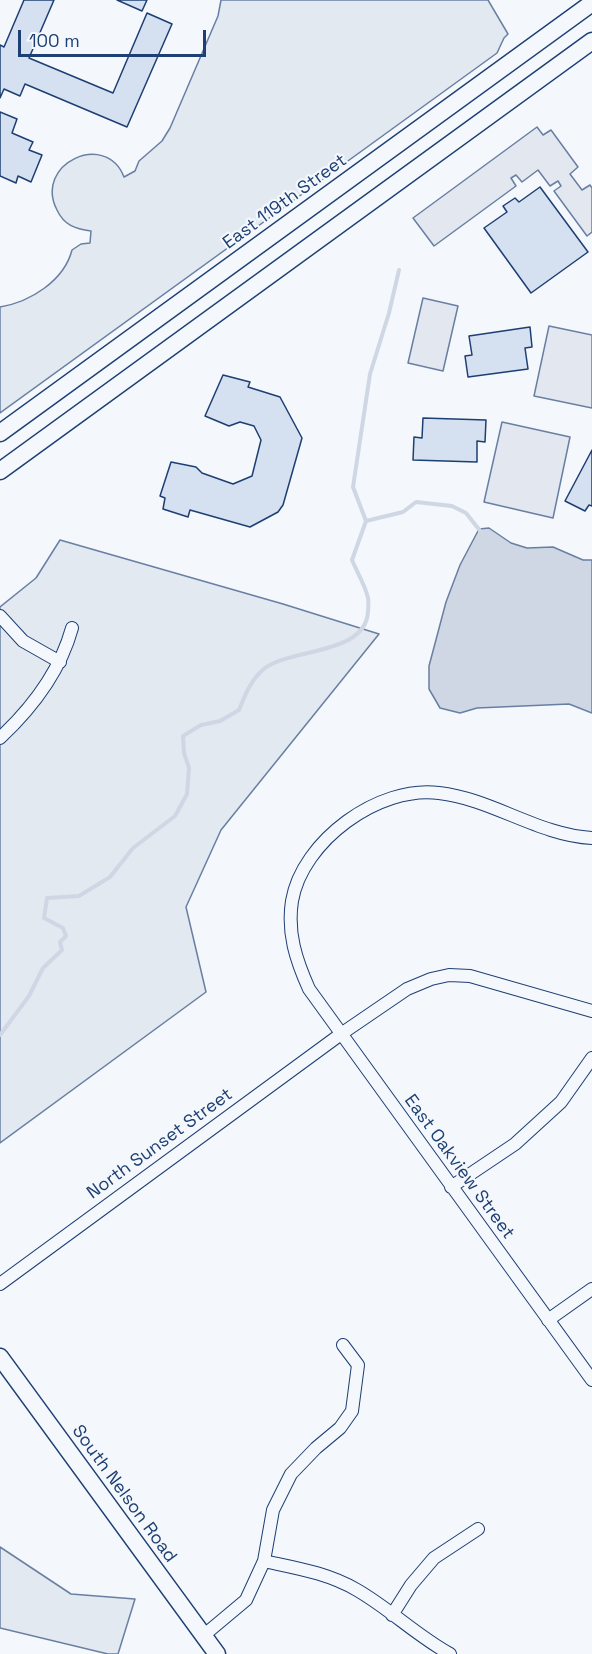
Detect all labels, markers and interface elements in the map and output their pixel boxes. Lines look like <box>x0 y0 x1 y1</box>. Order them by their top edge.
scale bar <box>21 18 208 56</box>
text: 100 m <box>29 29 80 52</box>
street label: East 119th Street <box>219 150 351 254</box>
street label: North Sunset Street <box>83 1084 237 1204</box>
street label: East Oakview Street <box>399 1091 519 1243</box>
street label: South Nelson Road <box>67 1421 181 1567</box>

